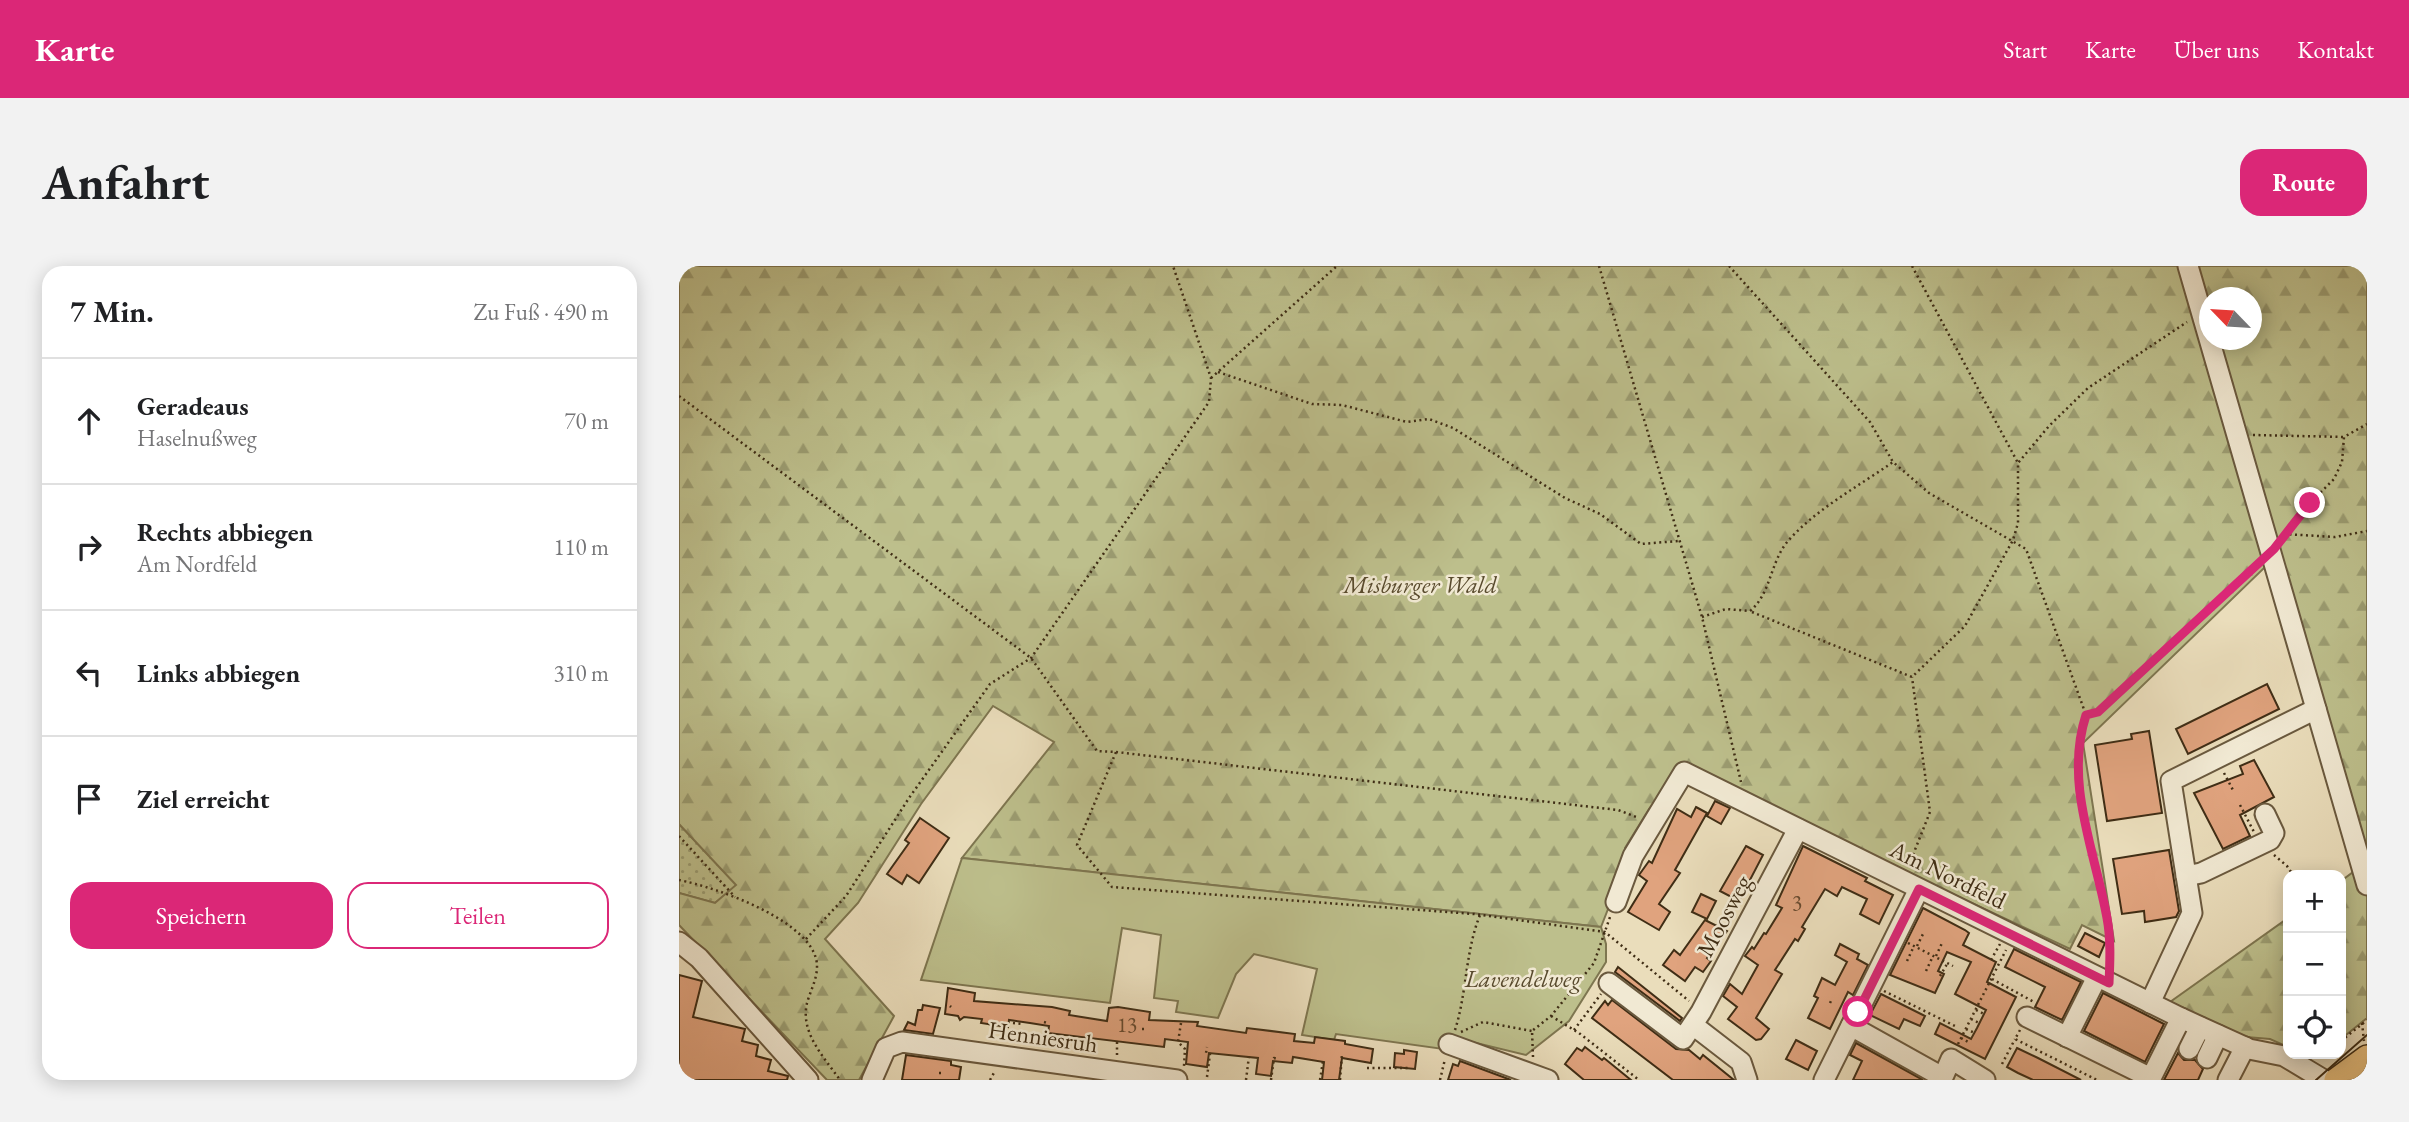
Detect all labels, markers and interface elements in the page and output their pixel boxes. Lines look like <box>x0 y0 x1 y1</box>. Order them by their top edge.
text: Karte <box>35 28 114 71</box>
text: Start <box>2003 34 2047 65</box>
text: Karte <box>2085 34 2136 65</box>
text: Über uns <box>2174 34 2259 65</box>
text: Kontakt <box>2297 34 2374 65</box>
button: Route <box>2240 149 2367 216</box>
text: Anfahrt <box>42 150 209 214</box>
north arrow <box>2199 287 2262 350</box>
text: 7 Min. <box>70 292 154 331</box>
text: Zu Fuß · 490 m <box>474 297 609 327</box>
text: Geradeaus <box>137 389 249 423</box>
icon: ahead <box>70 402 108 440</box>
text: 70 m <box>564 406 609 436</box>
text: Haselnußweg <box>137 423 257 453</box>
route end <box>2294 487 2325 518</box>
text: Rechts abbiegen <box>137 515 313 549</box>
icon: right <box>70 528 108 566</box>
text: 110 m <box>553 532 609 562</box>
text: Am Nordfeld <box>137 549 257 579</box>
park label: Misburger Wald <box>1341 569 1497 600</box>
icon: left <box>70 654 108 692</box>
text: Links abbiegen <box>137 656 300 690</box>
text: 310 m <box>553 658 609 688</box>
icon: arrive <box>70 780 108 818</box>
text: Ziel erreicht <box>137 782 269 816</box>
street label: Am Nordfeld <box>1884 833 2012 916</box>
street label: Moosweg <box>1689 869 1758 962</box>
map controls <box>2283 870 2346 1059</box>
button: + <box>2283 870 2346 933</box>
button: Speichern <box>70 882 333 949</box>
button: Teilen <box>347 882 609 949</box>
house number: 3 <box>1792 889 1802 916</box>
button: − <box>2283 933 2346 996</box>
park label: Lavendelweg <box>1464 963 1582 994</box>
route start <box>1842 996 1873 1027</box>
button: locate <box>2283 996 2346 1059</box>
house number: 13 <box>1117 1011 1137 1038</box>
street label: Henniesruh <box>986 1013 1100 1060</box>

